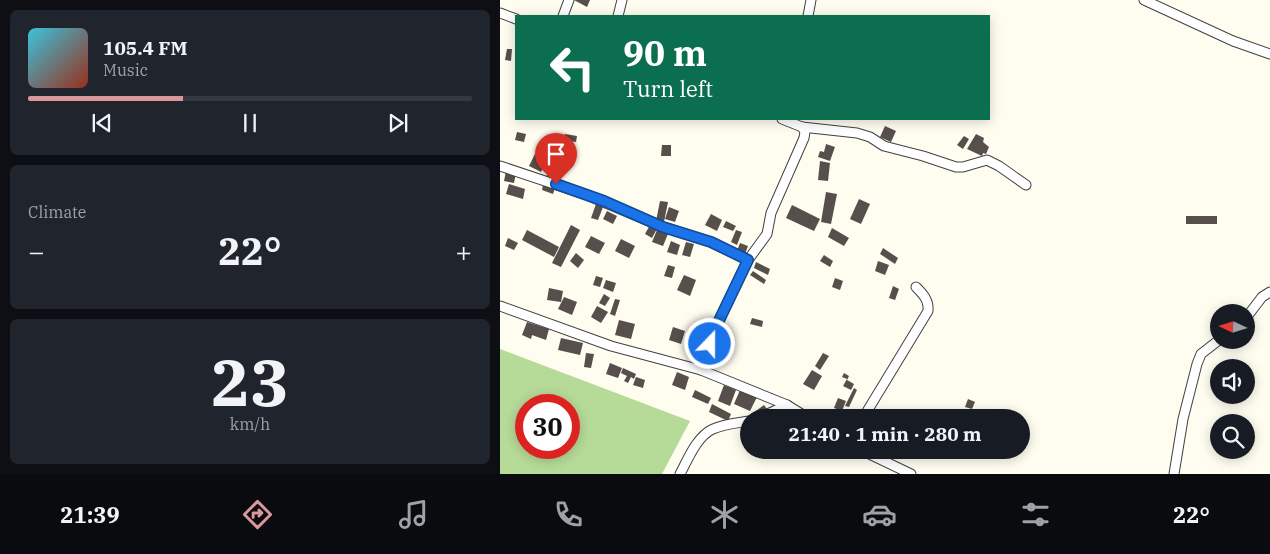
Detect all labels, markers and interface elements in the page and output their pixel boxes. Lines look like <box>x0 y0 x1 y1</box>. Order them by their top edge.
text: 90 m <box>623 30 707 76</box>
icon: left <box>540 35 605 100</box>
text: 105.4 FM <box>103 36 188 60</box>
text: Music <box>103 60 148 80</box>
text: Turn left <box>623 74 713 103</box>
icon: previous <box>88 109 116 137</box>
icon: pause <box>236 109 264 137</box>
icon: next <box>384 109 412 137</box>
pin <box>535 133 577 184</box>
icon: arrive <box>542 140 570 168</box>
text: Climate <box>28 202 86 222</box>
text: 22° <box>218 226 282 275</box>
text: − <box>28 233 45 270</box>
text: + <box>455 233 472 270</box>
north arrow <box>1210 304 1255 349</box>
map controls <box>1210 304 1255 459</box>
position arrow <box>683 317 735 369</box>
text: 23 <box>211 339 289 424</box>
button: sound <box>1210 359 1255 404</box>
speed limit sign: 30 <box>515 394 580 459</box>
text: km/h <box>230 414 270 434</box>
button: search <box>1210 414 1255 459</box>
text: 21:40 · 1 min · 280 m <box>789 422 981 446</box>
icon: directions <box>240 497 275 532</box>
icon: music <box>396 497 431 532</box>
icon: phone <box>551 497 586 532</box>
icon: climate <box>707 497 742 532</box>
icon: car <box>862 497 897 532</box>
icon: filters <box>1018 497 1053 532</box>
text: 21:39 <box>60 500 120 529</box>
text: 22° <box>1173 500 1210 529</box>

